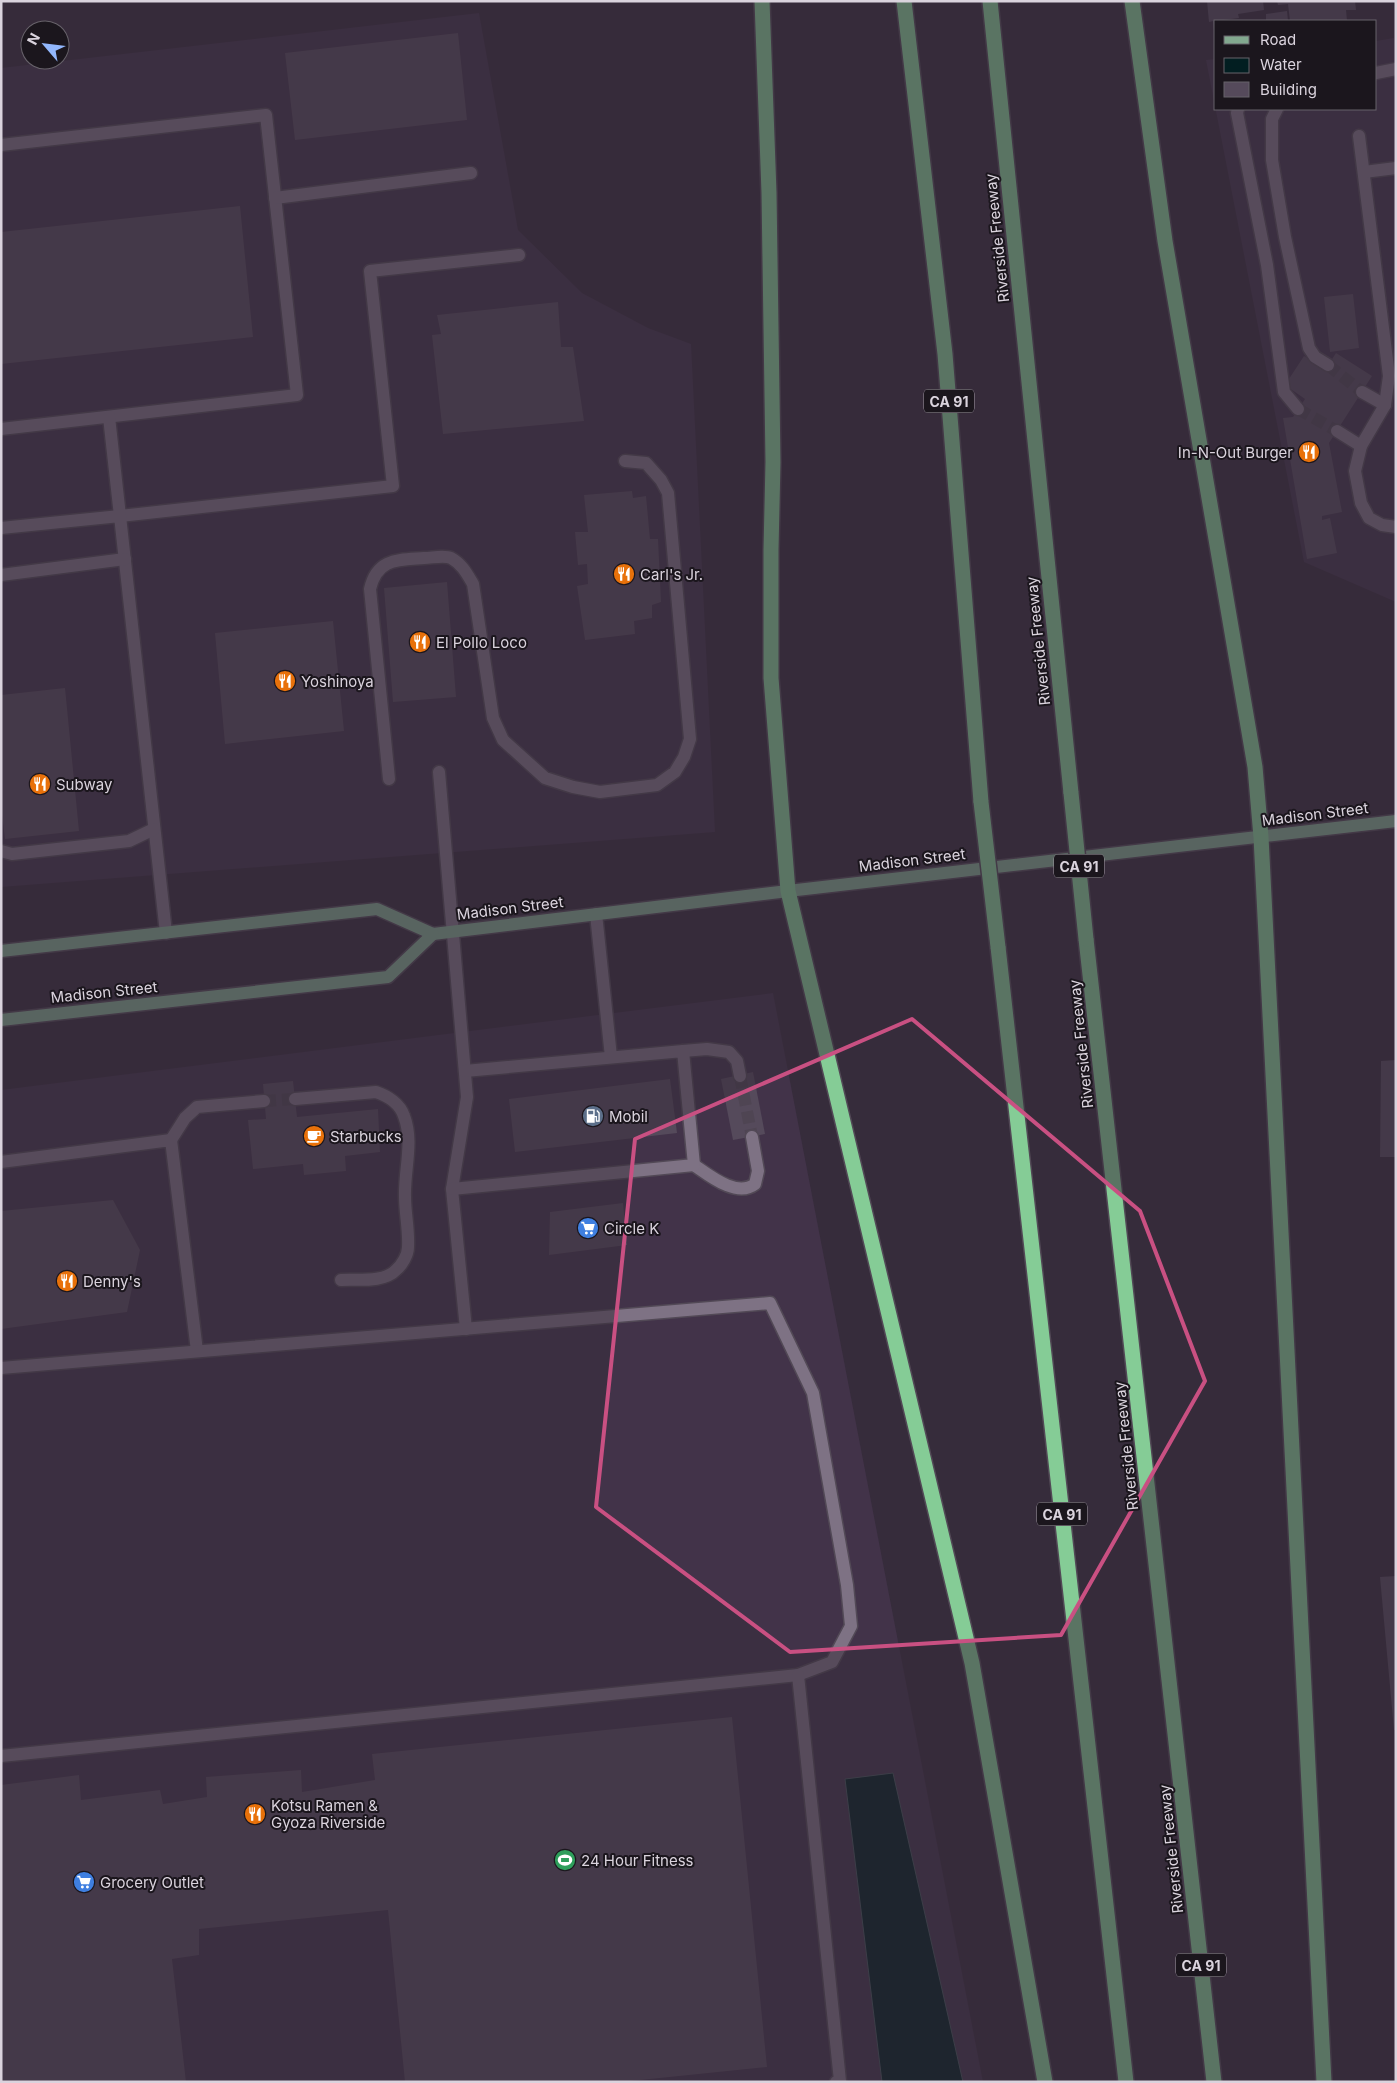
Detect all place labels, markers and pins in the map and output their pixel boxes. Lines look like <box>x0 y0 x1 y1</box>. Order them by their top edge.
restaurant icon: In-N-Out Burger <box>1297 440 1321 464</box>
place label: In-N-Out Burger <box>1178 443 1293 462</box>
restaurant icon: Carl's Jr. <box>612 562 636 586</box>
place label: Carl's Jr. <box>640 565 703 584</box>
restaurant icon: El Pollo Loco <box>408 630 432 654</box>
place label: El Pollo Loco <box>436 633 527 652</box>
restaurant icon: Yoshinoya <box>273 669 297 693</box>
place label: Yoshinoya <box>301 672 374 691</box>
restaurant icon: Subway <box>28 772 52 796</box>
place label: Subway <box>56 775 113 794</box>
fuel station icon: Mobil <box>581 1104 605 1128</box>
place label: Mobil <box>609 1107 648 1126</box>
cafe icon: Starbucks <box>302 1124 326 1148</box>
place label: Starbucks <box>330 1127 402 1146</box>
supermarket icon: Circle K <box>576 1216 600 1240</box>
place label: Circle K <box>604 1219 659 1238</box>
restaurant icon: Denny's <box>55 1269 79 1293</box>
place label: Denny's <box>83 1272 141 1291</box>
place label: Kotsu Ramen & Gyoza Riverside <box>271 1796 385 1832</box>
restaurant icon: Kotsu Ramen & Gyoza Riverside <box>243 1802 267 1826</box>
sports icon: 24 Hour Fitness <box>553 1848 577 1872</box>
place label: 24 Hour Fitness <box>581 1851 694 1870</box>
supermarket icon: Grocery Outlet <box>72 1870 96 1894</box>
place label: Grocery Outlet <box>100 1873 204 1892</box>

